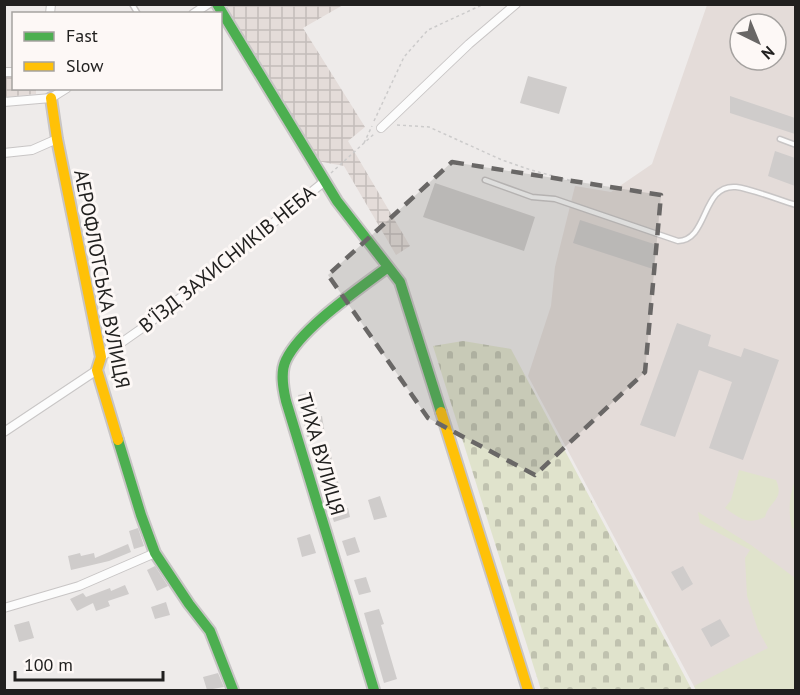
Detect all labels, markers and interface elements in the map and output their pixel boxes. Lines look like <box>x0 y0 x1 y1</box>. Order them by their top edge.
legend <box>12 12 222 90</box>
north arrow <box>728 12 788 72</box>
text: Fast <box>66 24 98 47</box>
text: N <box>758 42 779 64</box>
text: Slow <box>66 54 104 77</box>
street label: АЕРОФЛОТСЬКА ВУЛИЦЯ <box>68 168 136 390</box>
street label: В'ЇЗД ЗАХИСНИКІВ НЕБА <box>133 179 321 338</box>
street label: ТИХА ВУЛИЦЯ <box>291 390 351 518</box>
scale bar <box>15 644 164 682</box>
text: 100 m <box>24 653 73 676</box>

